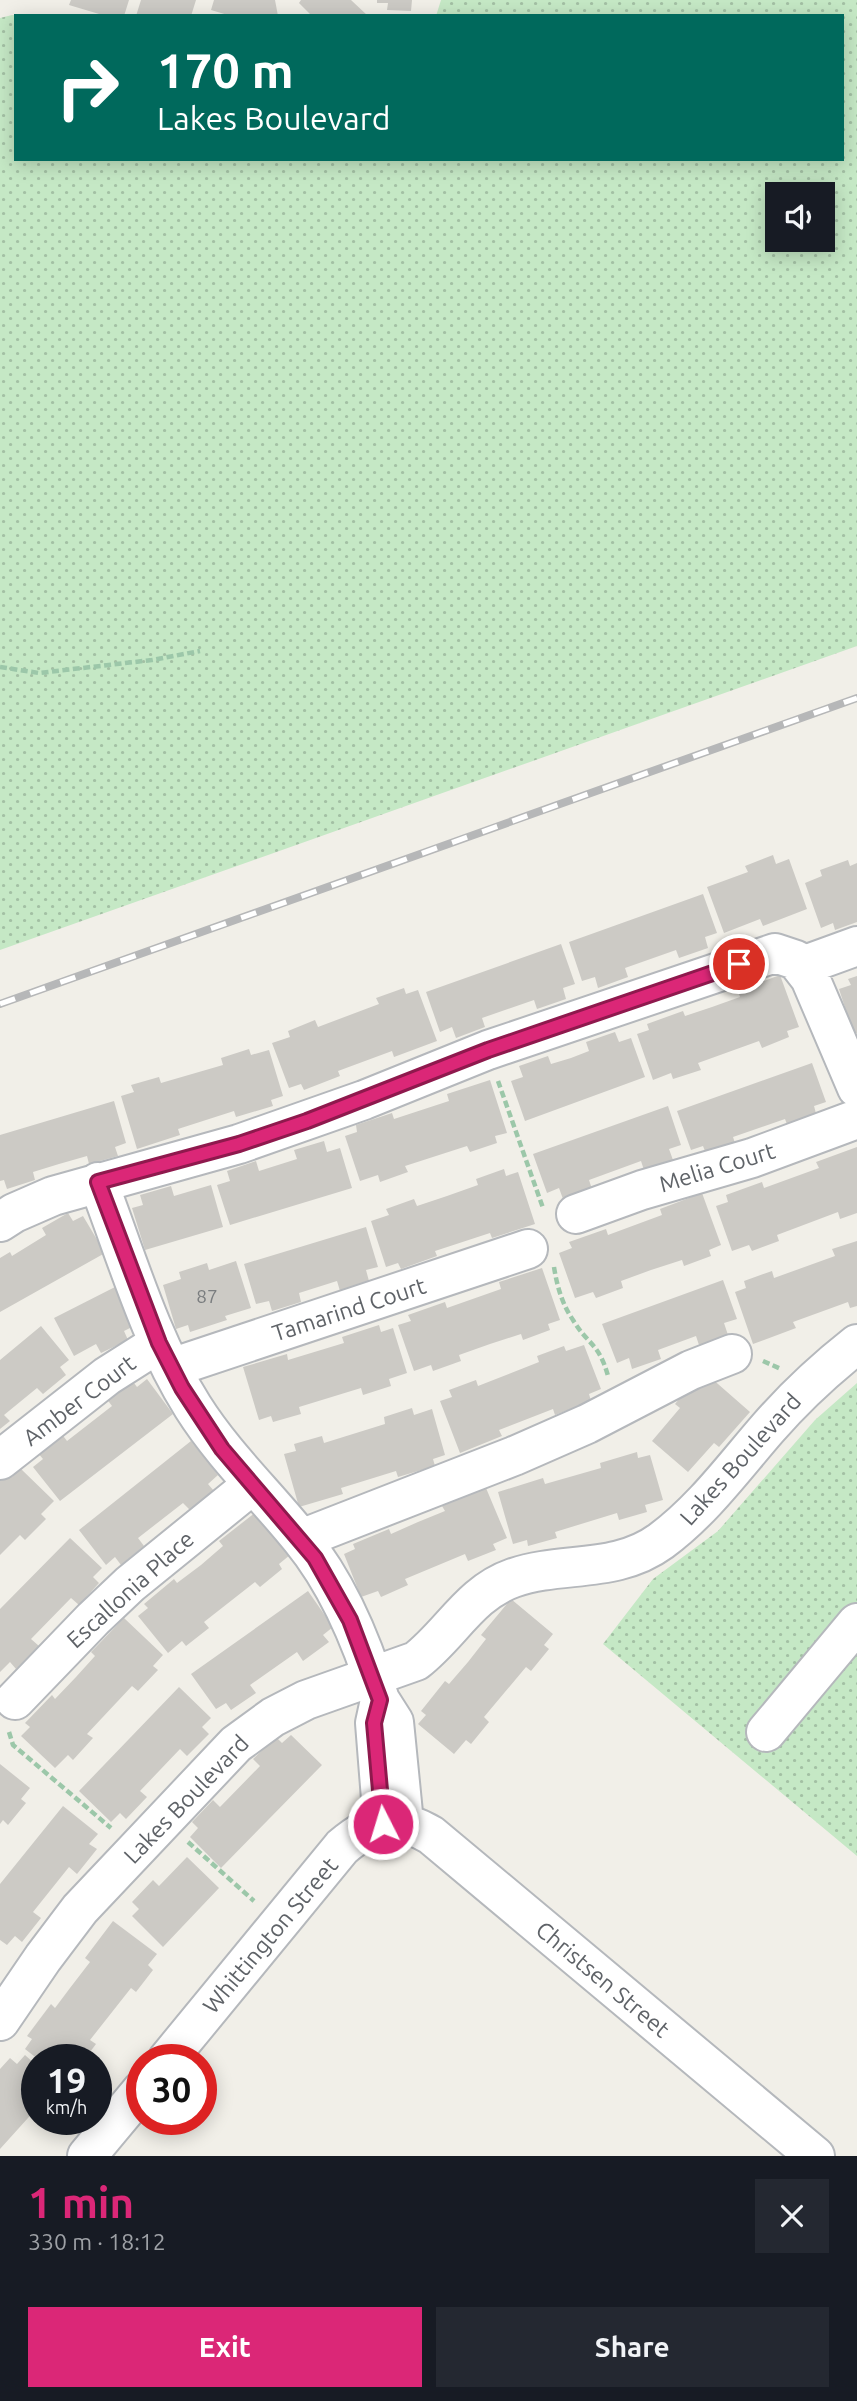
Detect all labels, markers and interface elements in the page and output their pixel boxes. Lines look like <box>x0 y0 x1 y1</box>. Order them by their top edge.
icon: right <box>42 42 133 133</box>
text: 170 m <box>157 42 294 97</box>
text: Lakes Boulevard <box>157 100 390 136</box>
map controls <box>765 182 835 252</box>
button: sound <box>765 182 835 252</box>
pin <box>709 934 769 994</box>
icon: arrive <box>720 945 758 983</box>
street label: Melia Court <box>656 1138 778 1196</box>
street label: Tamarind Court <box>269 1272 429 1346</box>
house number: 87 <box>196 1285 218 1307</box>
street label: Amber Court <box>18 1350 140 1450</box>
street label: Lakes Boulevard <box>675 1388 805 1530</box>
street label: Escallonia Place <box>62 1526 198 1652</box>
street label: Lakes Boulevard <box>119 1730 253 1868</box>
position arrow <box>346 1787 420 1861</box>
street label: Whittington Street <box>198 1852 342 2018</box>
street label: Christsen Street <box>531 1916 675 2042</box>
speed limit sign: 30 <box>126 2044 217 2135</box>
text: 19 <box>47 2060 86 2100</box>
text: km/h <box>46 2097 87 2117</box>
text: 1 min <box>28 2179 134 2226</box>
button: close <box>755 2179 829 2253</box>
text: 330 m · 18:12 <box>28 2229 166 2254</box>
button: Exit <box>28 2307 422 2387</box>
button: Share <box>436 2307 829 2387</box>

